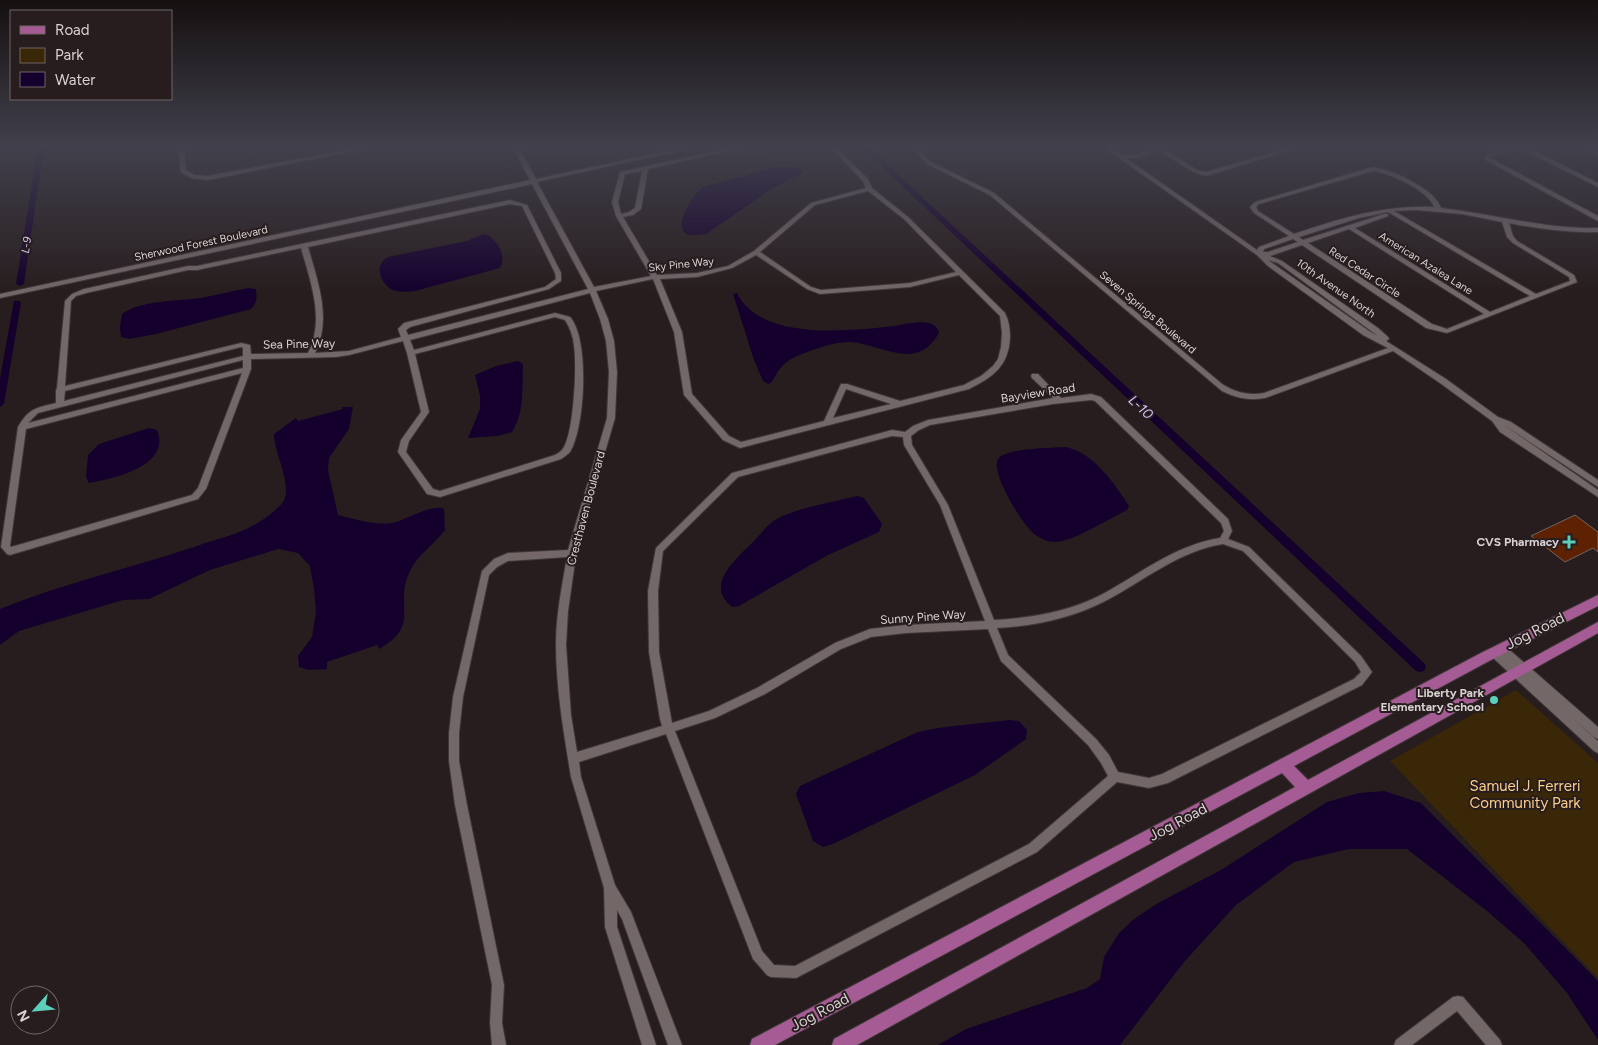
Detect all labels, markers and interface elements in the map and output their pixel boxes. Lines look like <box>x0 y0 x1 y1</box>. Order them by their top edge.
legend <box>10 10 172 100</box>
text: Road <box>55 21 90 39</box>
text: Park <box>55 46 84 64</box>
text: Water <box>55 71 95 89</box>
street label: Sherwood Forest Boulevard <box>133 223 269 264</box>
street label: American Azalea Lane <box>1376 229 1475 298</box>
water label: L-9 <box>19 235 34 254</box>
street label: Red Cedar Circle <box>1326 244 1403 300</box>
street label: Sky Pine Way <box>648 255 715 274</box>
street label: 10th Avenue North <box>1294 256 1378 321</box>
street label: Seven Springs Boulevard <box>1097 268 1199 357</box>
street label: Sea Pine Way <box>263 336 336 352</box>
street label: Bayview Road <box>1000 380 1076 406</box>
water label: L-10 <box>1125 392 1157 423</box>
street label: Cresthaven Boulevard <box>564 449 608 567</box>
place label: CVS Pharmacy <box>1476 535 1559 549</box>
marker: CVS Pharmacy <box>1563 536 1575 548</box>
street label: Sunny Pine Way <box>880 607 967 627</box>
street label: Jog Road <box>1503 609 1567 653</box>
place label: Liberty Park Elementary School <box>1380 686 1485 714</box>
marker: Liberty Park Elementary School <box>1488 694 1500 706</box>
park label: Samuel J. Ferreri Community Park <box>1469 777 1581 812</box>
street label: Jog Road <box>1146 799 1210 845</box>
north arrow <box>10 985 60 1035</box>
street label: Jog Road <box>788 989 852 1035</box>
text: N <box>14 1007 34 1024</box>

